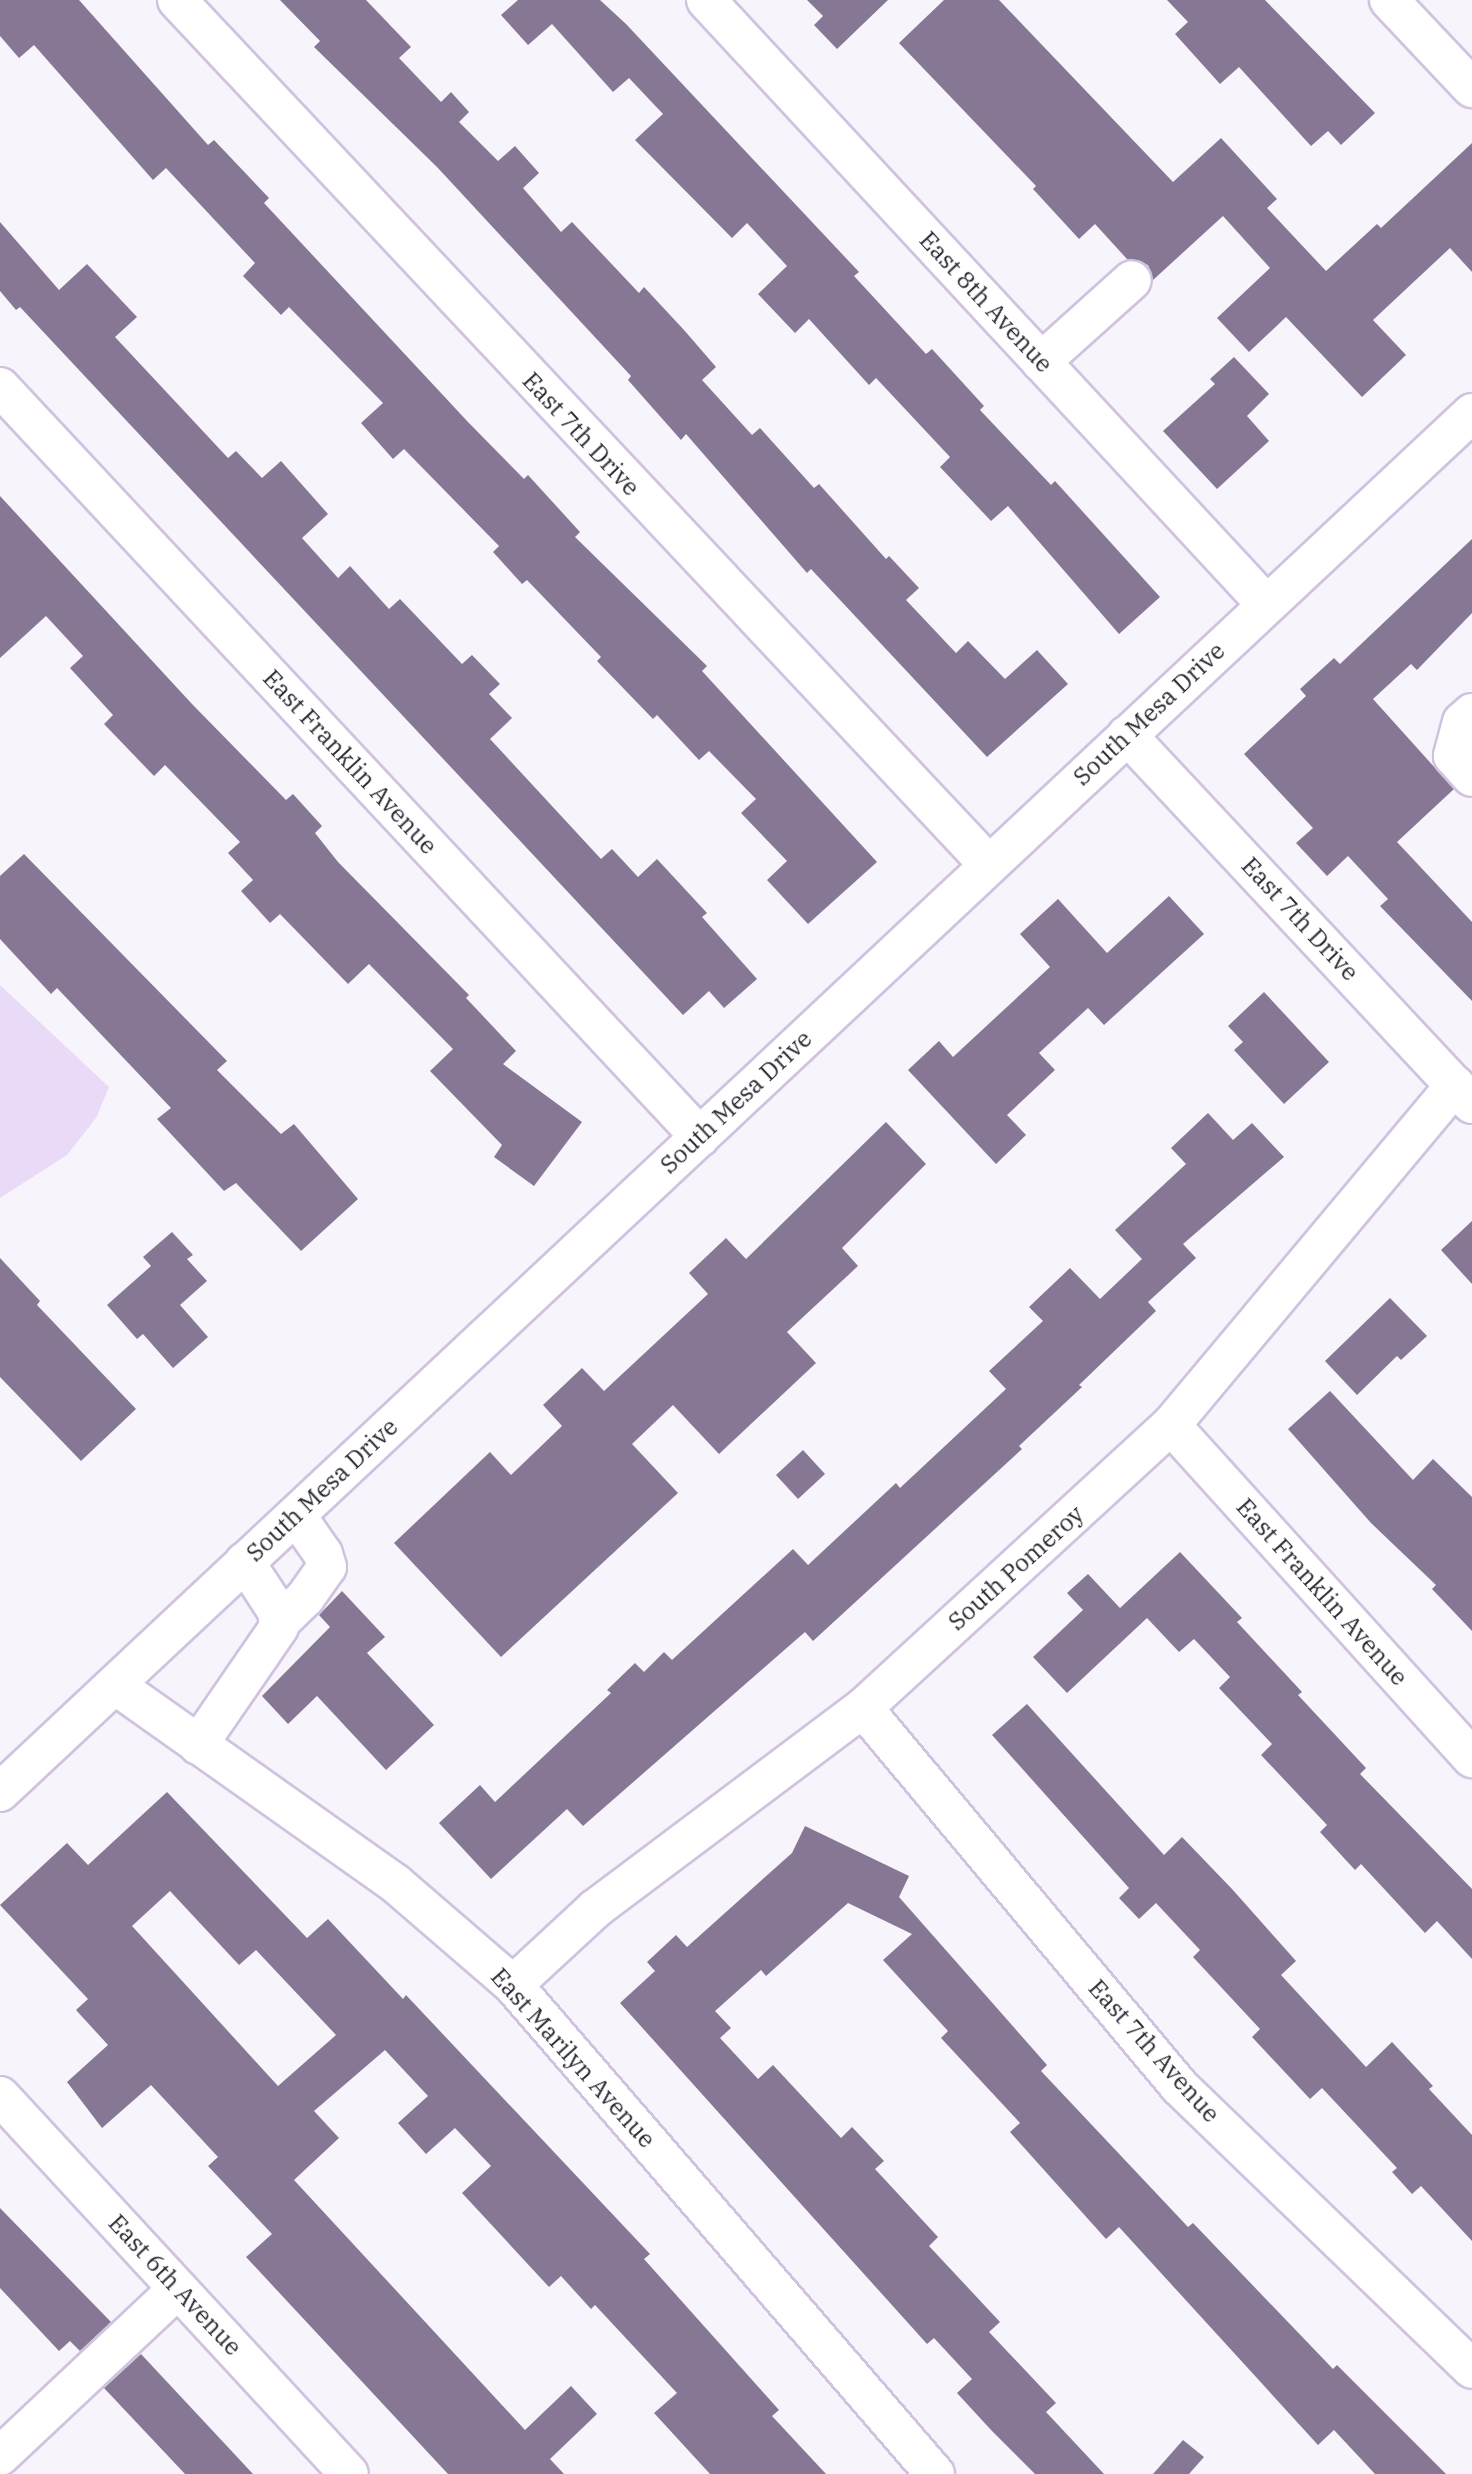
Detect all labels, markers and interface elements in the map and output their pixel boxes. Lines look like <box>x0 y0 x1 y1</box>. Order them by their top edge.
street label: East 8th Avenue <box>913 226 1059 378</box>
street label: East 7th Drive <box>517 366 645 502</box>
street label: South Mesa Drive <box>1067 637 1231 791</box>
street label: East Franklin Avenue <box>257 664 443 860</box>
street label: East 7th Drive <box>1236 851 1364 987</box>
street label: South Mesa Drive <box>654 1025 818 1179</box>
street label: South Mesa Drive <box>240 1413 404 1567</box>
street label: East Franklin Avenue <box>1230 1493 1414 1691</box>
street label: South Pomeroy <box>942 1500 1090 1636</box>
street label: East Marilyn Avenue <box>485 1962 661 2154</box>
street label: East 7th Avenue <box>1082 1974 1226 2128</box>
street label: East 6th Avenue <box>102 2209 248 2361</box>

